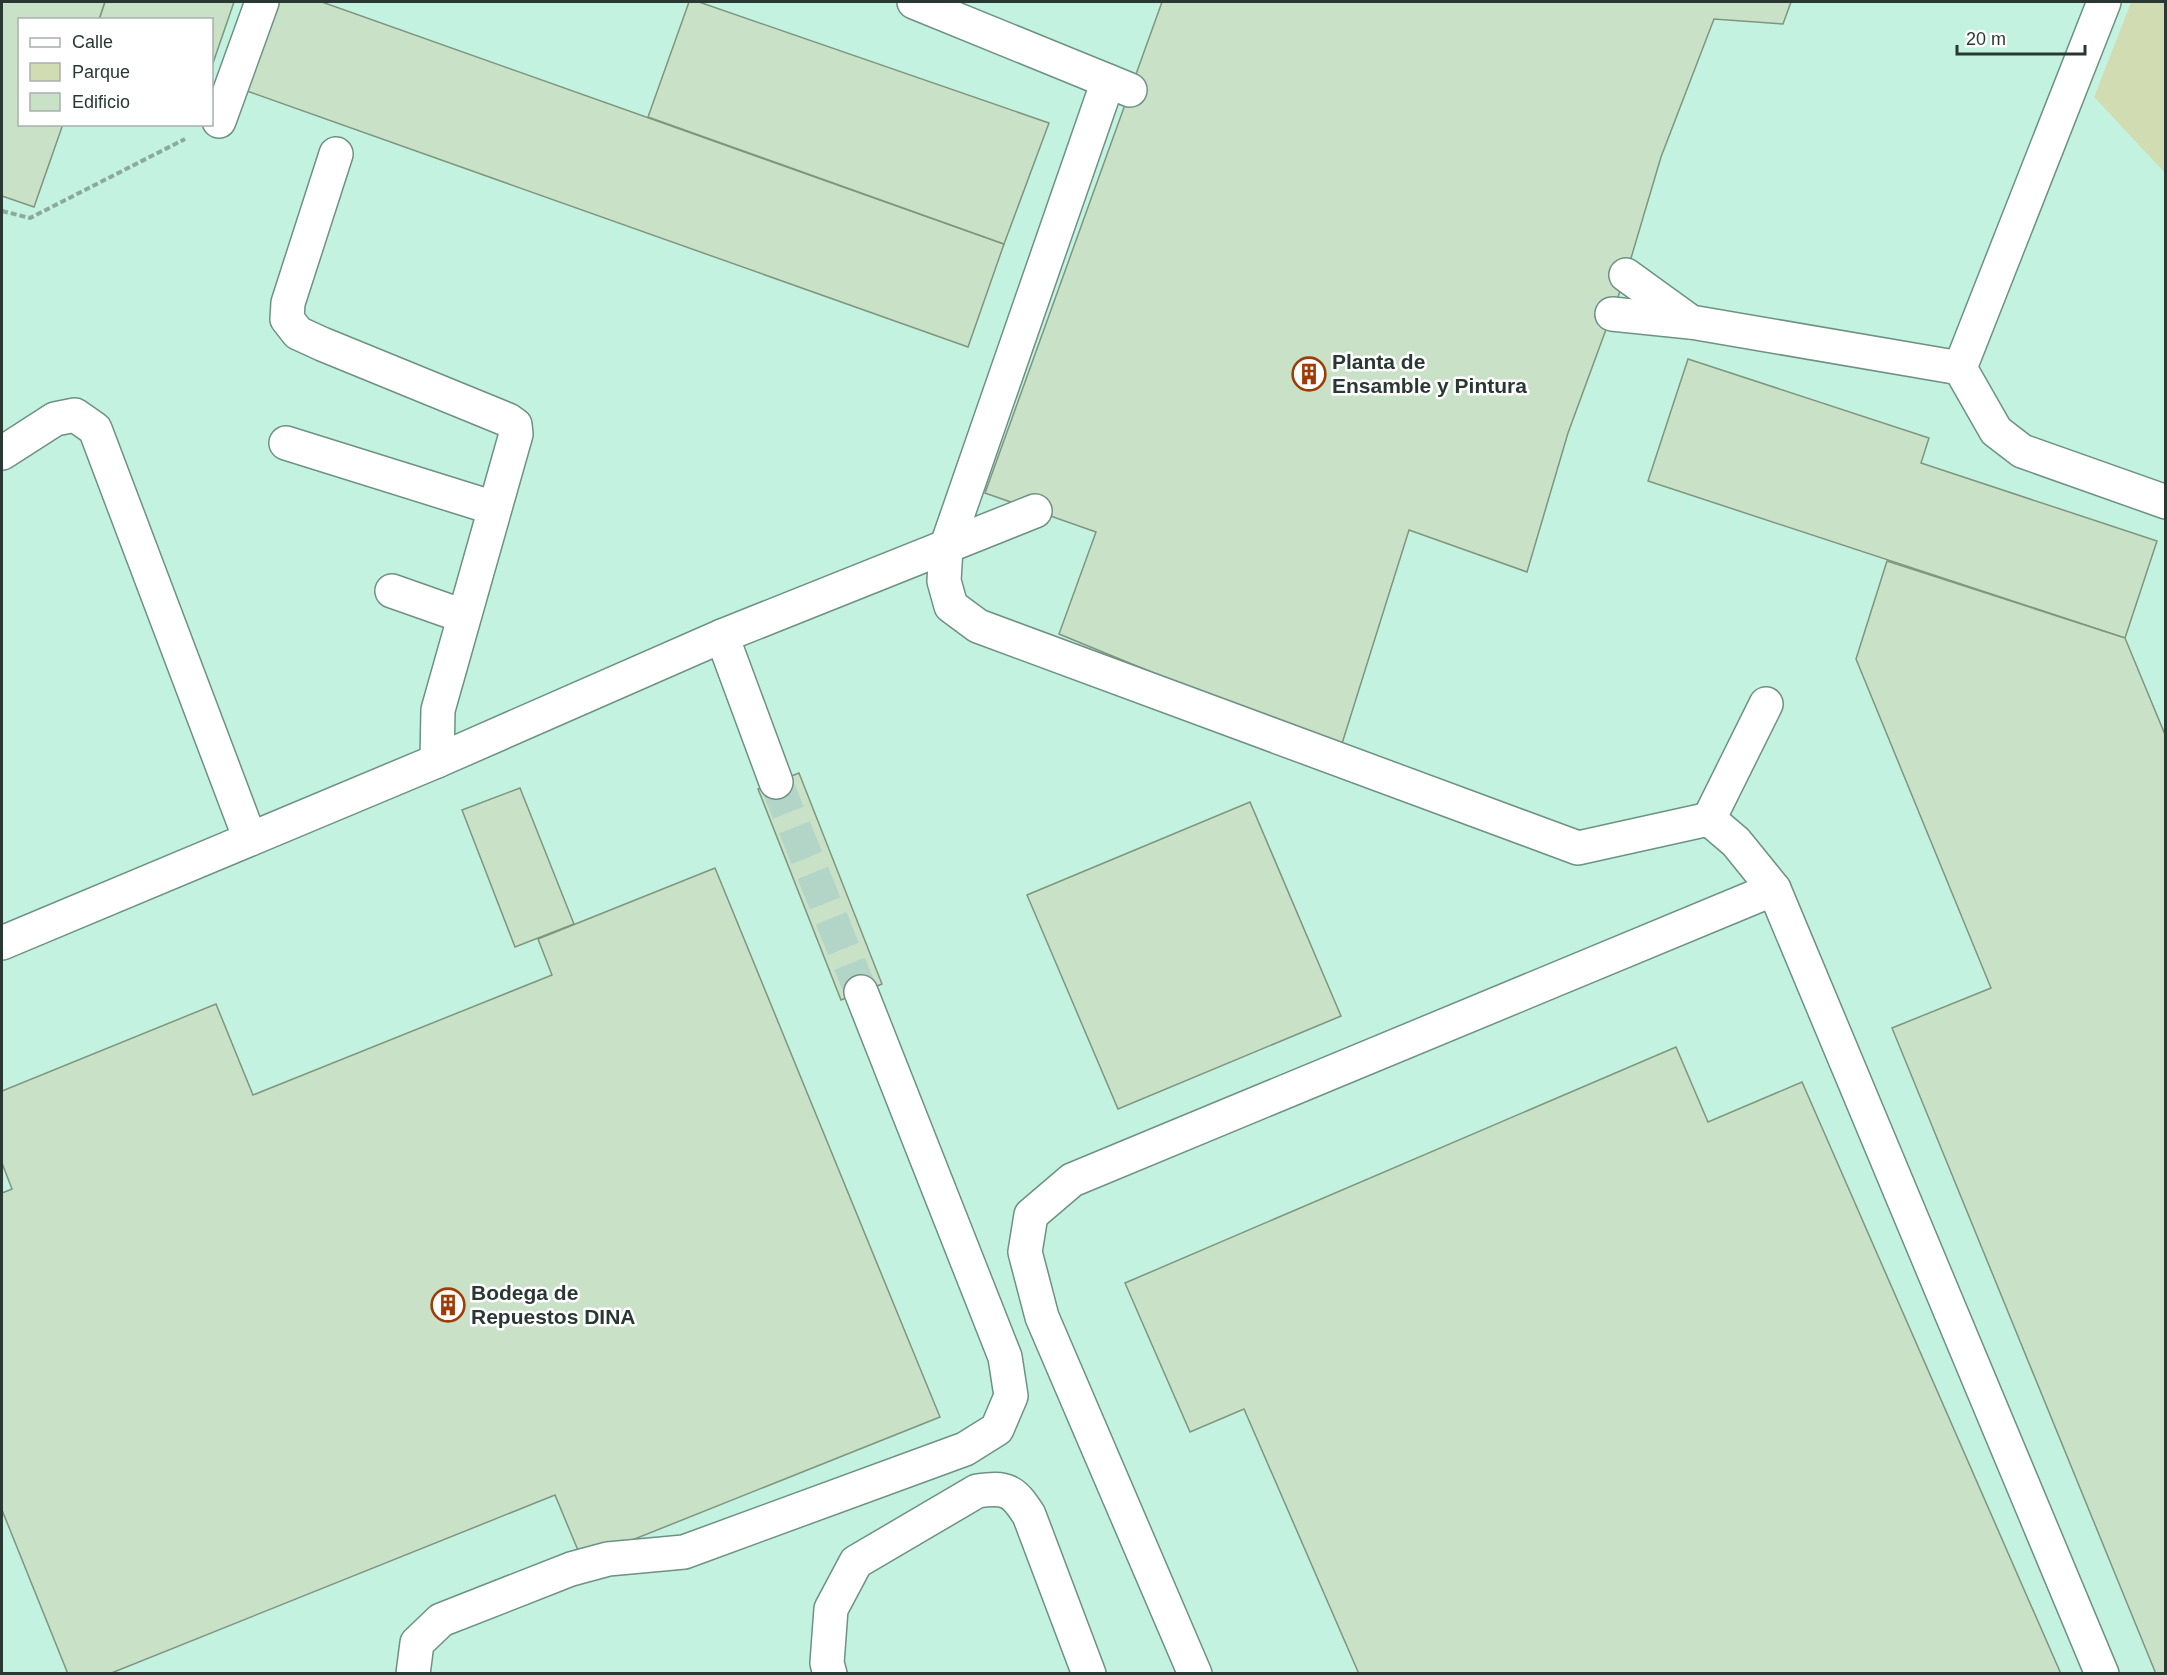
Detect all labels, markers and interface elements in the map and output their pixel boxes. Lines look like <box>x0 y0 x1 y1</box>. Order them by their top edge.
legend <box>18 18 213 126</box>
scale bar <box>1957 18 2084 56</box>
text: 20 m <box>1966 29 2006 49</box>
text: Calle <box>72 32 113 52</box>
text: Parque <box>72 62 130 82</box>
text: Edificio <box>72 92 130 112</box>
place label: Planta de Ensamble y Pintura <box>1332 350 1527 397</box>
building icon: Planta de Ensamble y Pintura <box>1291 356 1327 392</box>
place label: Bodega de Repuestos DINA <box>471 1281 636 1328</box>
building icon: Bodega de Repuestos DINA <box>430 1287 466 1323</box>

